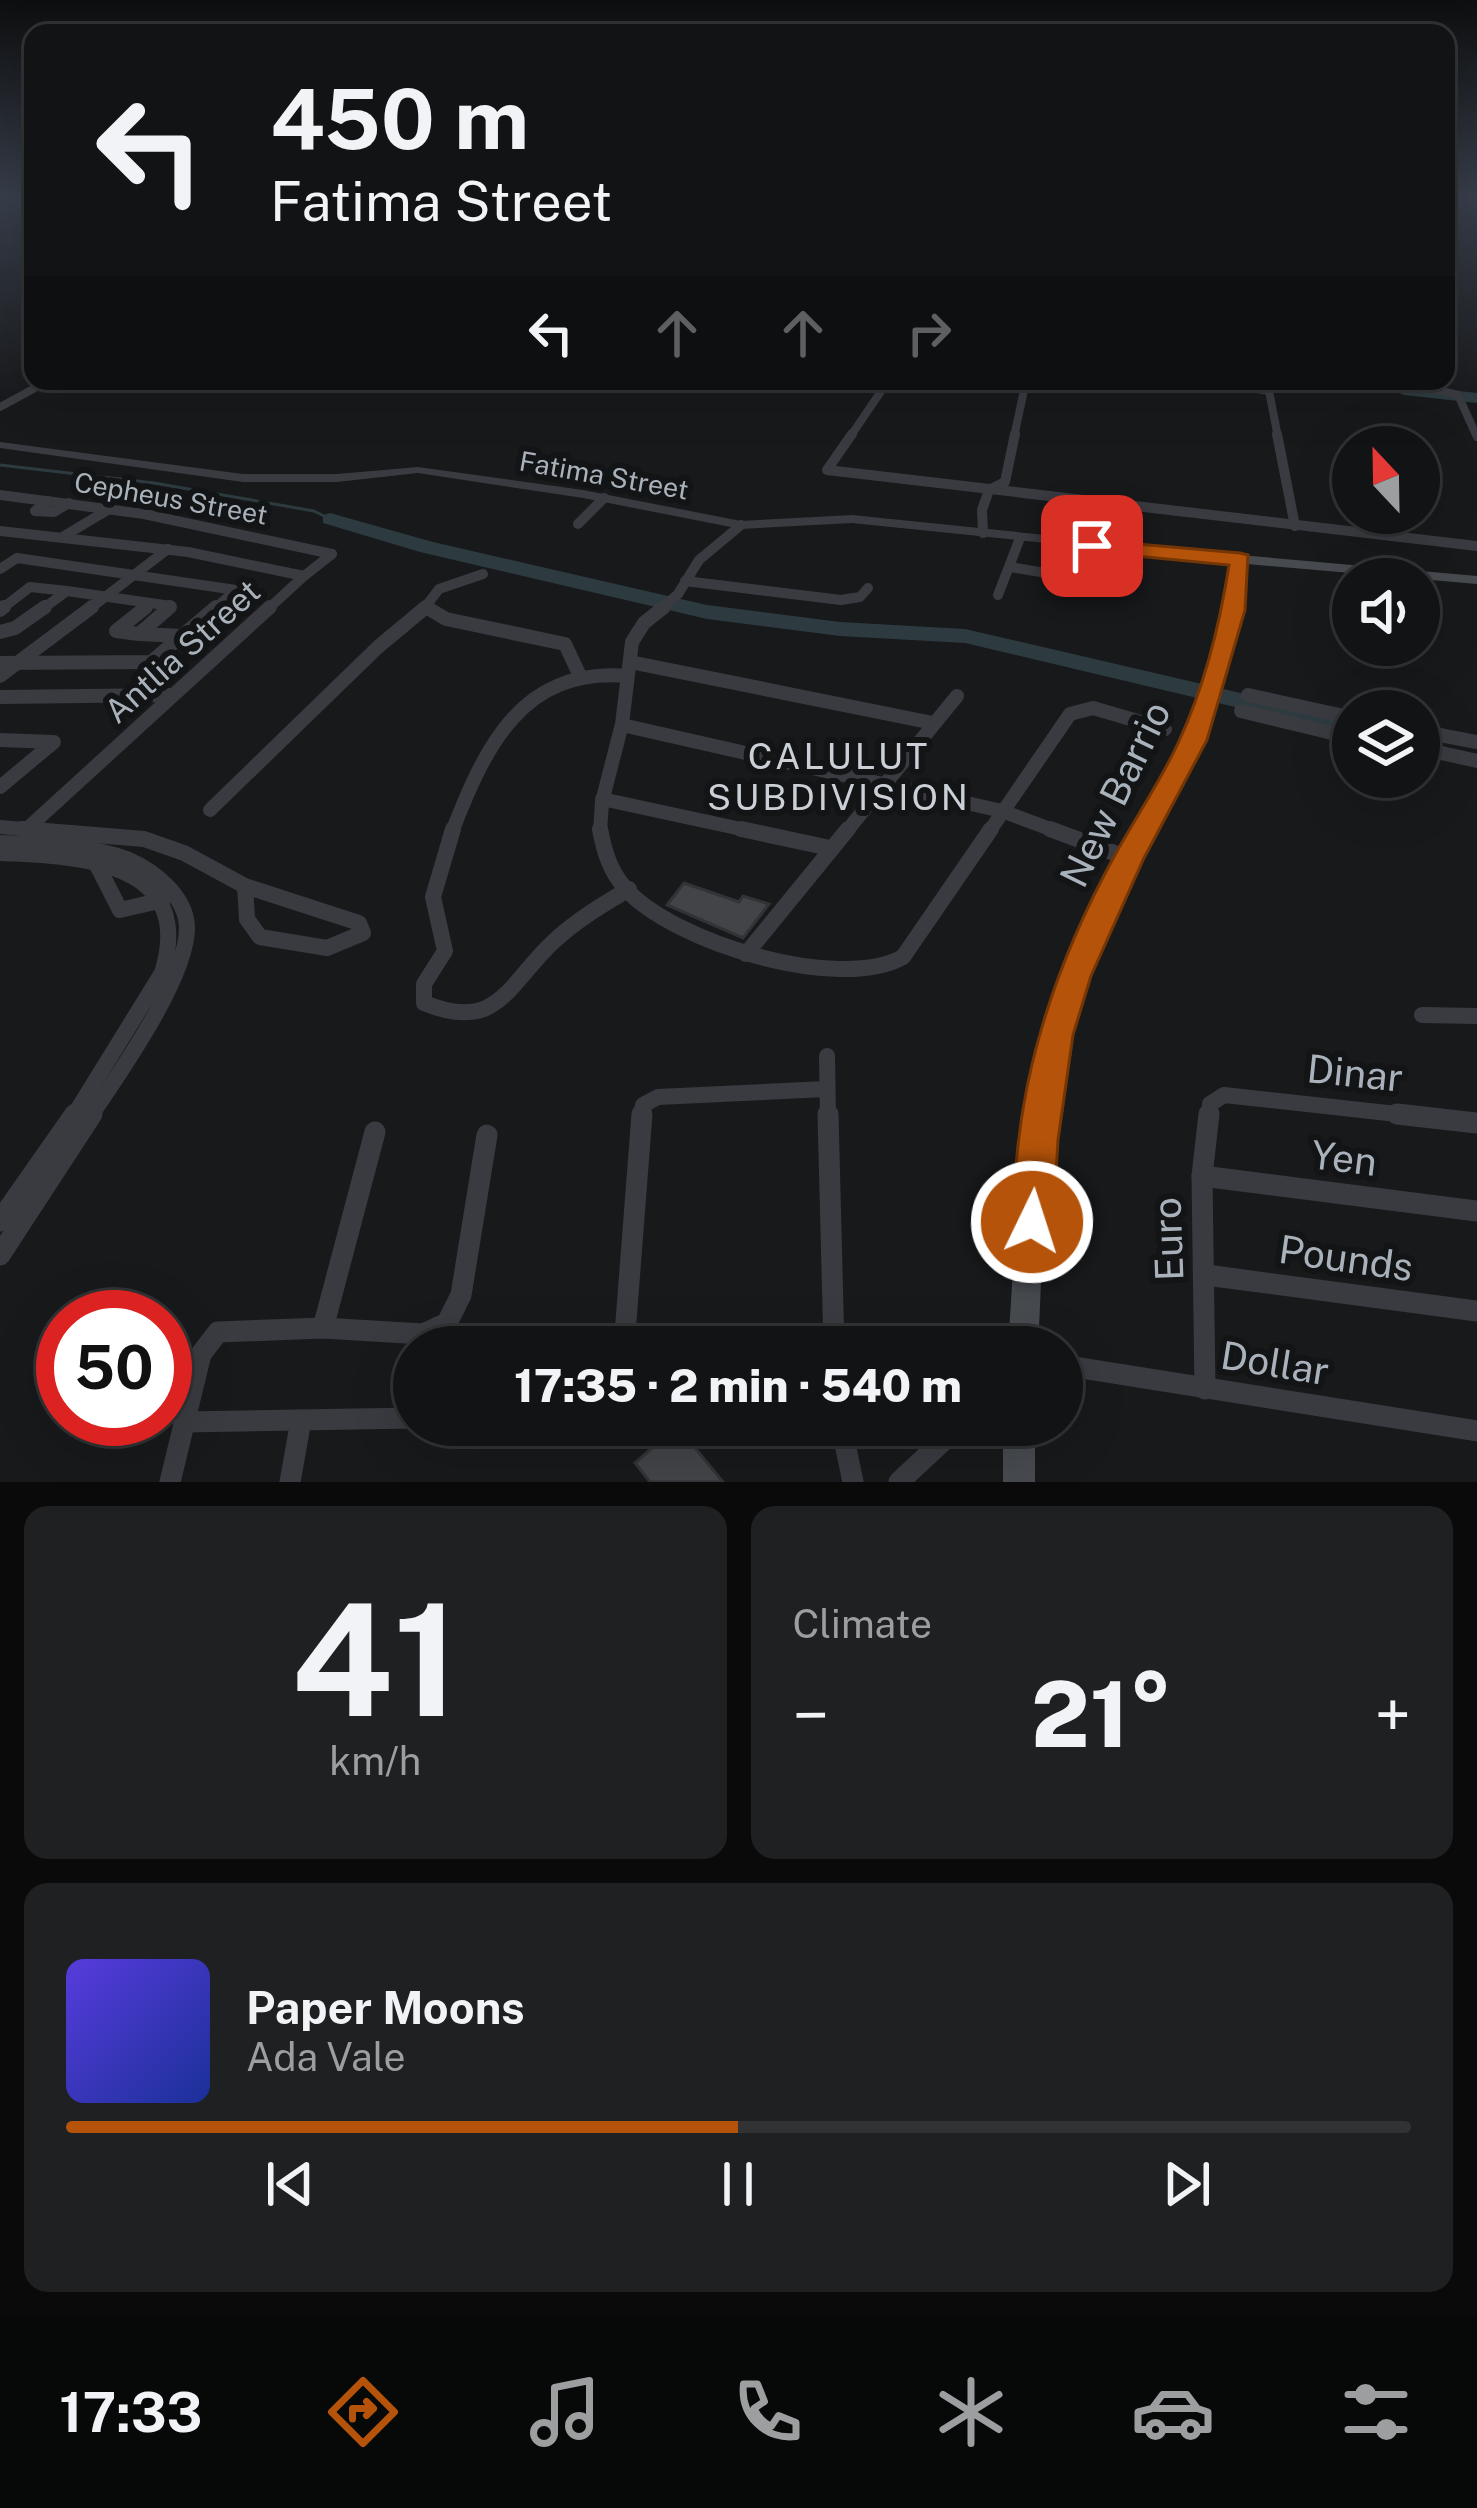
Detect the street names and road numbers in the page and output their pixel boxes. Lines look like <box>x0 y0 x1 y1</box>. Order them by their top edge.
street label: Fatima Street <box>517 444 691 506</box>
street label: Cepheus Street <box>72 465 270 531</box>
street label: Antlia Street <box>97 572 267 730</box>
street label: New Barrio <box>1050 694 1180 894</box>
street label: Dinar <box>1305 1045 1405 1101</box>
street label: Yen <box>1309 1131 1379 1185</box>
street label: Euro <box>1144 1196 1192 1282</box>
street label: Pounds <box>1276 1226 1416 1290</box>
street label: Dollar <box>1218 1332 1332 1394</box>

